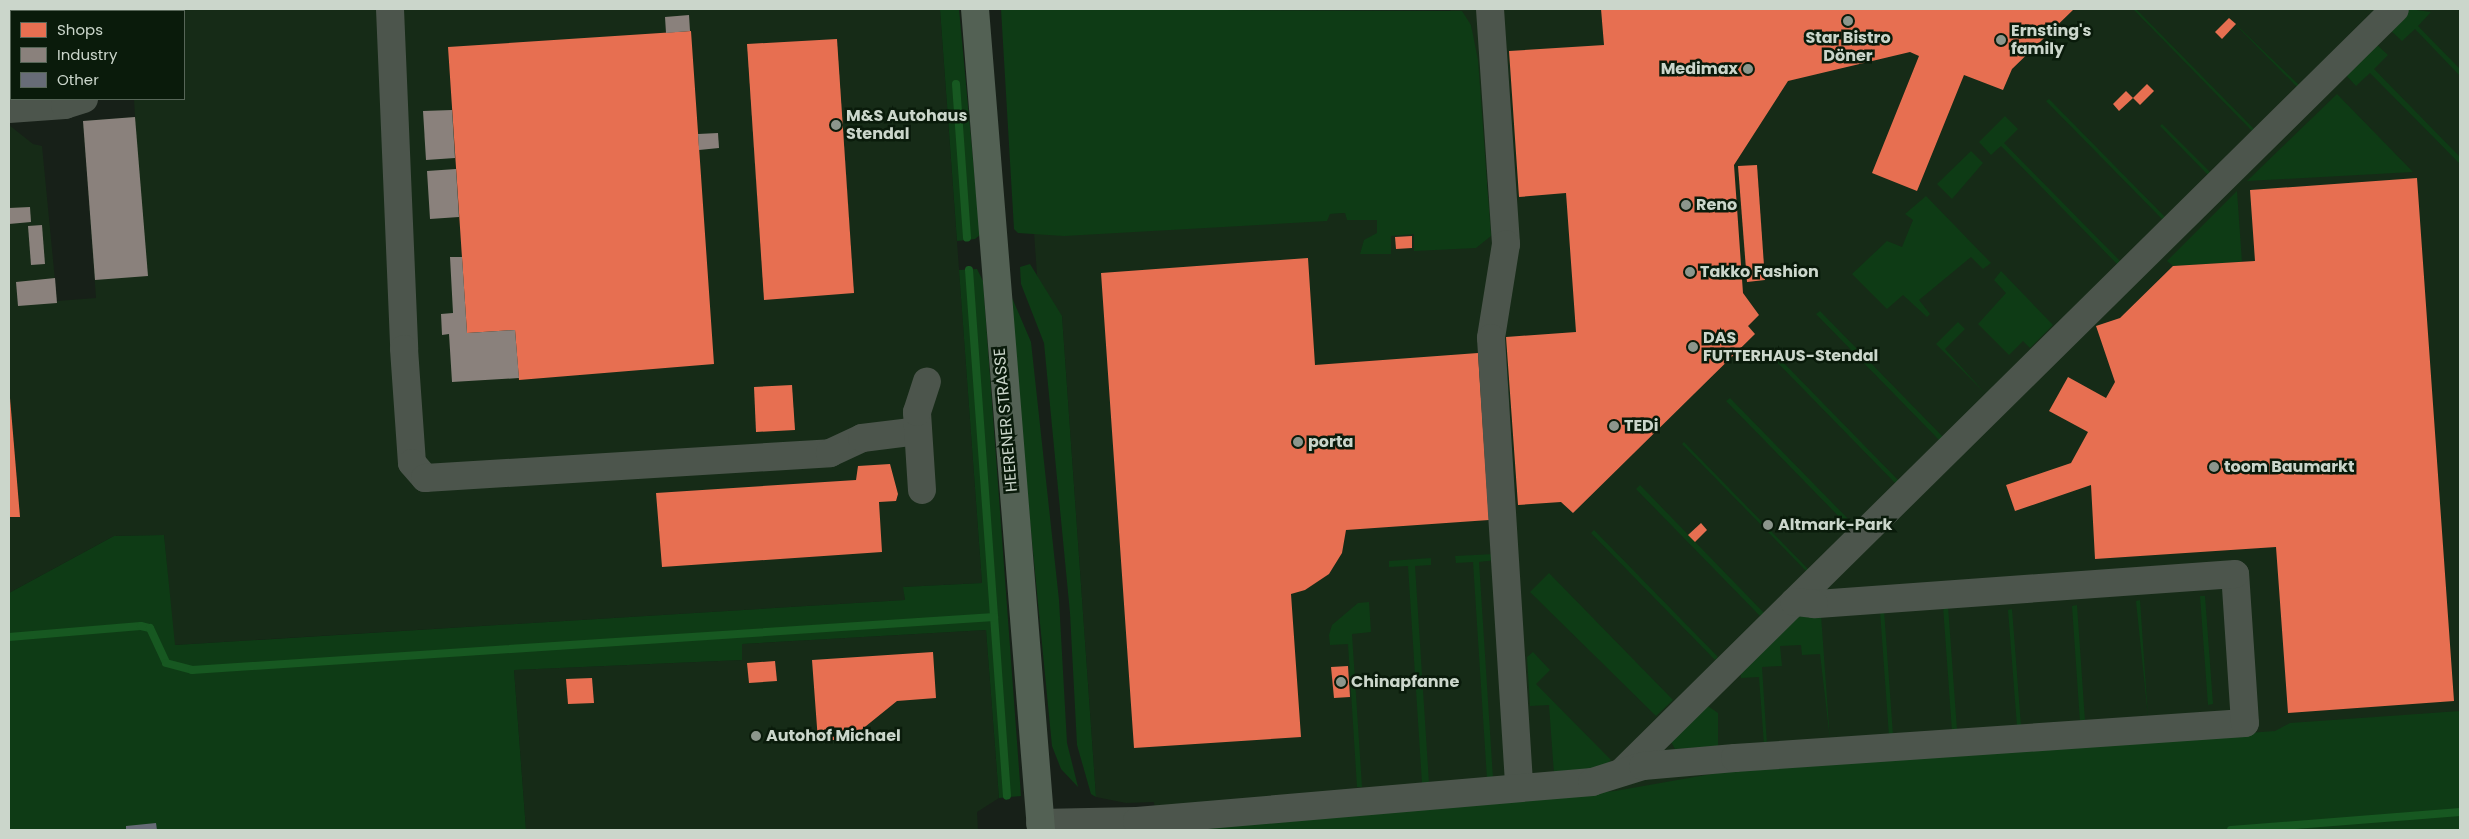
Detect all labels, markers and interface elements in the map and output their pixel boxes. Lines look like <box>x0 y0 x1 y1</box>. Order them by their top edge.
legend <box>10 10 185 100</box>
marker: Star Bistro Döner <box>1842 15 1854 27</box>
text: Shops <box>57 19 103 40</box>
place label: Ernsting's family <box>2011 21 2092 59</box>
place label: Star Bistro Döner <box>1805 28 1891 66</box>
marker: Ernsting's family <box>1995 34 2007 46</box>
text: Industry <box>57 44 117 65</box>
place label: Medimax <box>1661 59 1738 79</box>
marker: Medimax <box>1742 63 1754 75</box>
text: Other <box>57 69 99 90</box>
place label: M&S Autohaus Stendal <box>846 106 967 144</box>
marker: M&S Autohaus Stendal <box>830 119 842 131</box>
place label: Reno <box>1696 195 1737 215</box>
marker: Reno <box>1680 199 1692 211</box>
place label: Takko Fashion <box>1700 262 1819 282</box>
marker: Takko Fashion <box>1684 266 1696 278</box>
place label: DAS FUTTERHAUS-Stendal <box>1703 328 1878 366</box>
marker: DAS FUTTERHAUS-Stendal <box>1687 341 1699 353</box>
street label: HEERENER STRASSE <box>990 347 1022 493</box>
place label: TEDi <box>1624 416 1658 436</box>
marker: TEDi <box>1608 420 1620 432</box>
place label: porta <box>1308 432 1353 452</box>
marker: porta <box>1292 436 1304 448</box>
place label: toom Baumarkt <box>2224 457 2354 477</box>
marker: toom Baumarkt <box>2208 461 2220 473</box>
place label: Altmark-Park <box>1778 515 1892 535</box>
marker: Altmark-Park <box>1762 519 1774 531</box>
place label: Chinapfanne <box>1351 672 1459 692</box>
marker: Chinapfanne <box>1335 676 1347 688</box>
place label: Autohof Michael <box>766 726 901 746</box>
marker: Autohof Michael <box>750 730 762 742</box>

